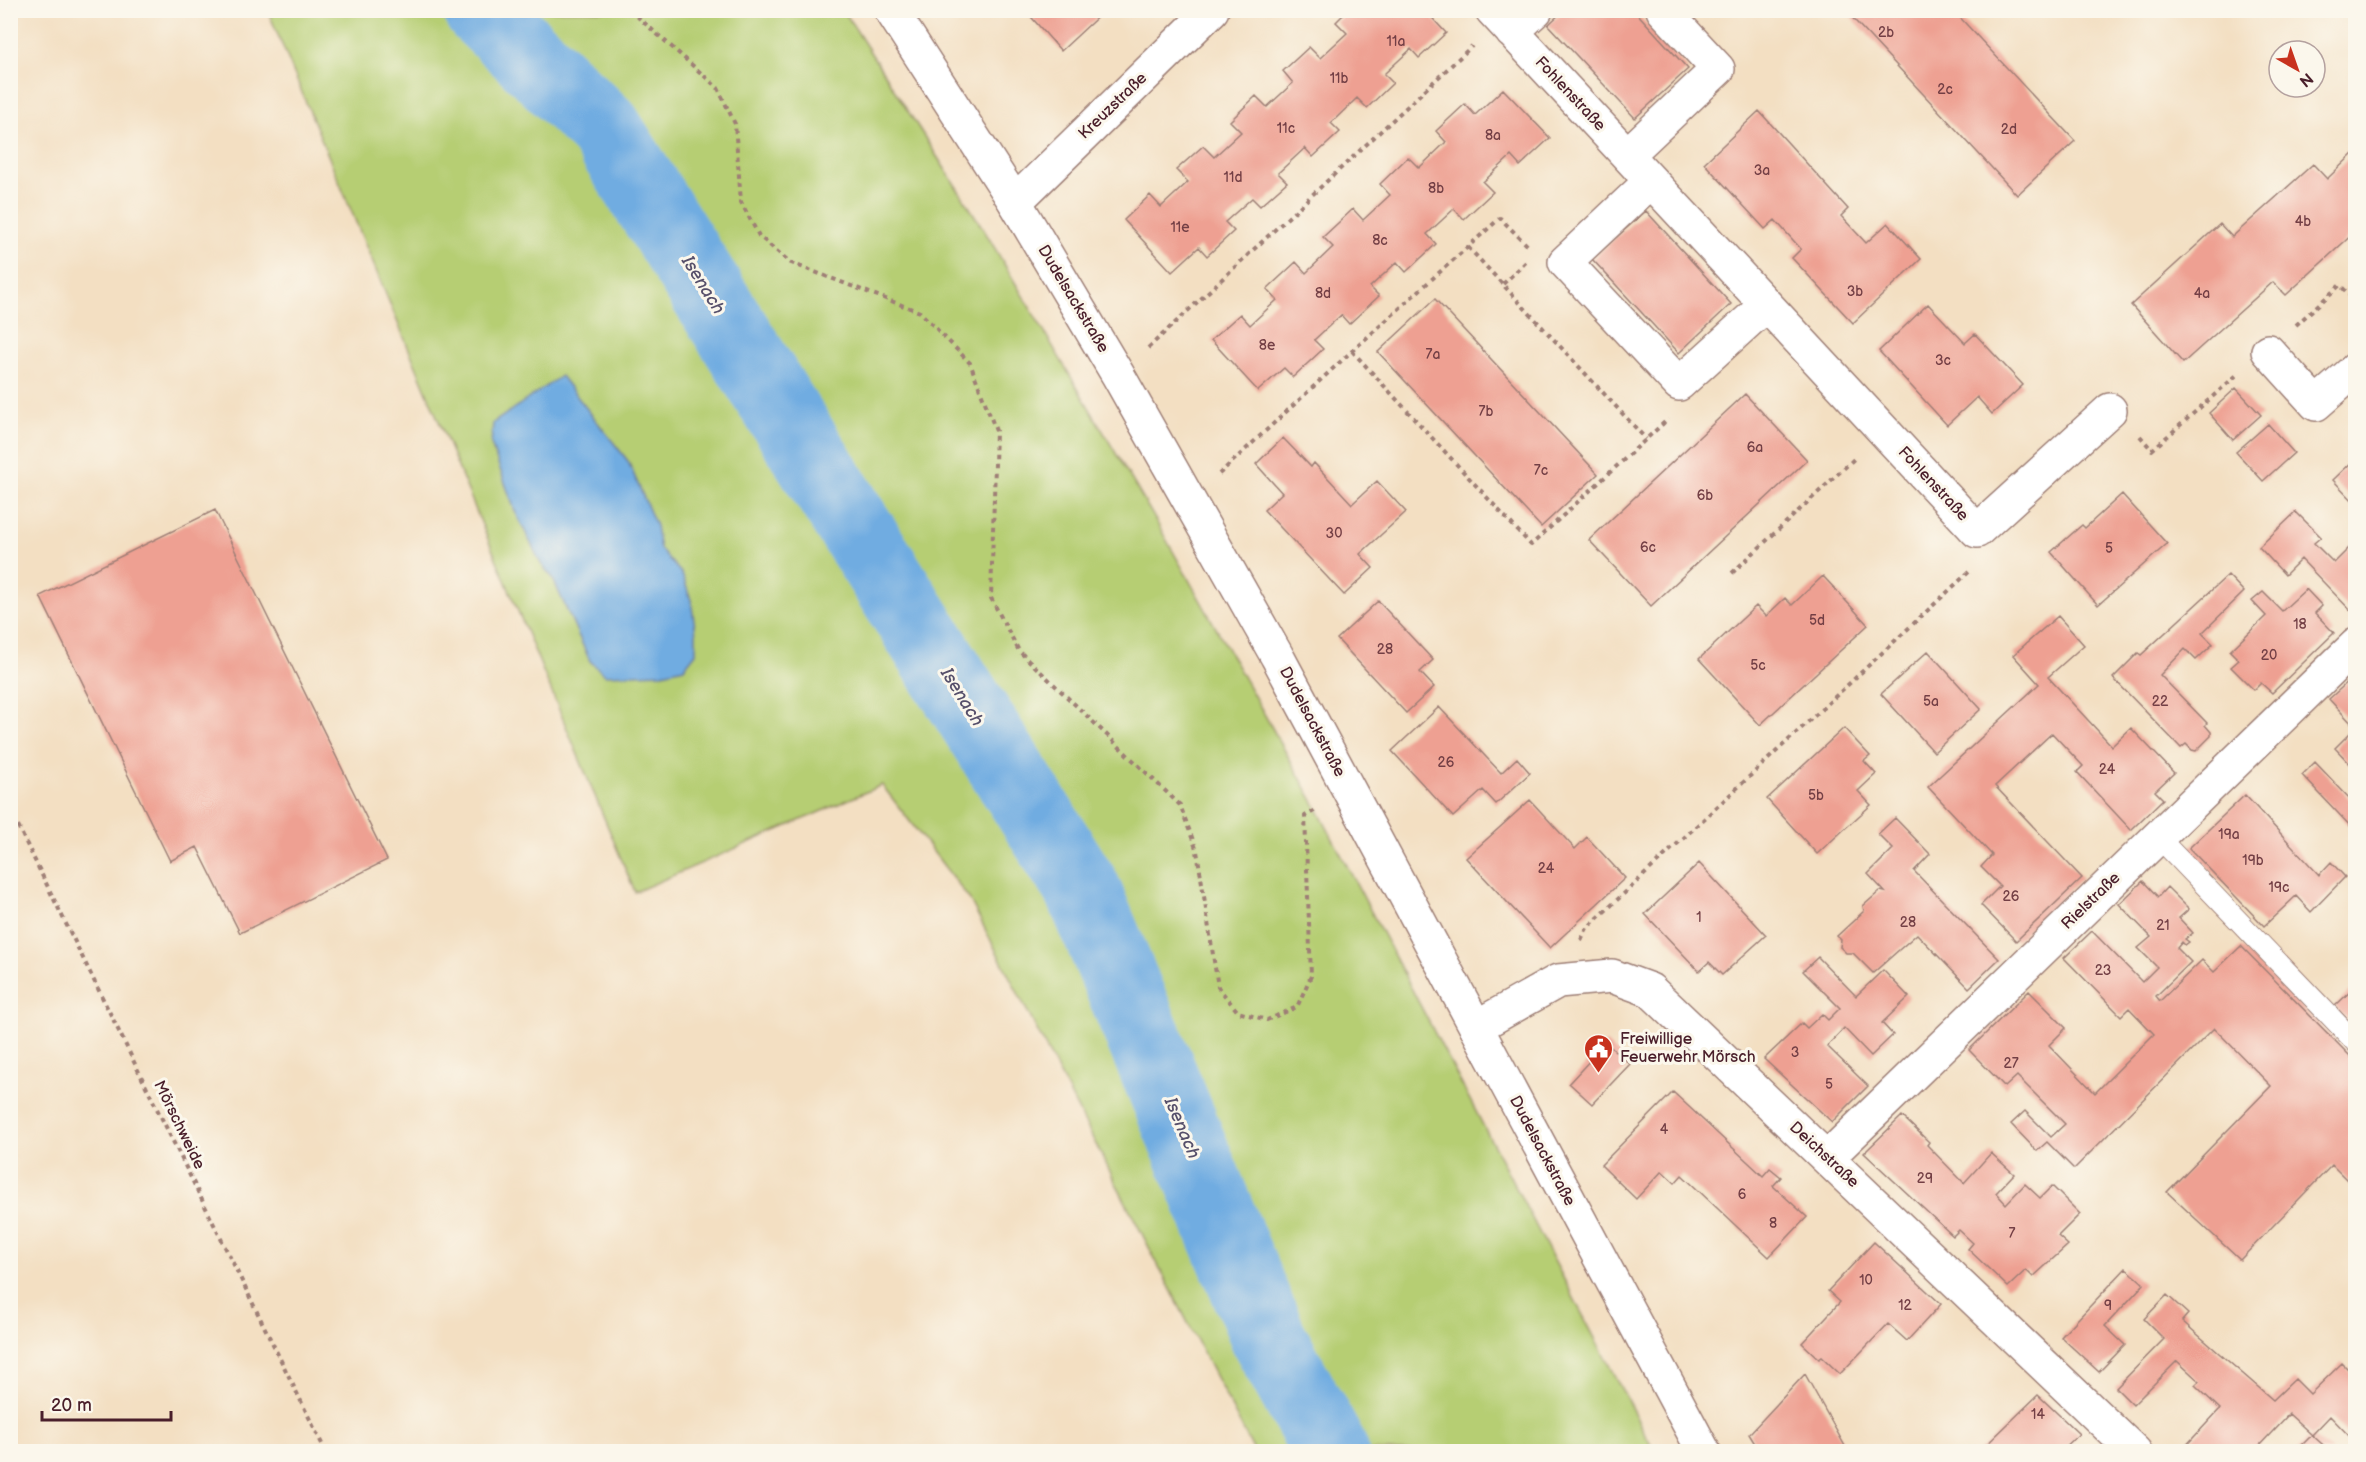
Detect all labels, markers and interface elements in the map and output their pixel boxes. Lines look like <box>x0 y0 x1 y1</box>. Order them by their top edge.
house number: 2b <box>1878 24 1894 41</box>
house number: 11a <box>1387 33 1405 50</box>
north arrow <box>2267 39 2327 99</box>
street label: Fohlenstraße <box>1531 53 1610 135</box>
street label: Kreuzstraße <box>1075 68 1151 143</box>
text: N <box>2295 68 2316 90</box>
house number: 11b <box>1330 70 1348 87</box>
house number: 2c <box>1937 81 1953 98</box>
house number: 11c <box>1277 120 1295 137</box>
house number: 2d <box>2001 121 2017 138</box>
house number: 8a <box>1485 127 1501 144</box>
house number: 3a <box>1754 162 1770 179</box>
house number: 11d <box>1224 169 1242 186</box>
house number: 8b <box>1428 180 1444 197</box>
house number: 4b <box>2295 213 2311 230</box>
house number: 11e <box>1170 219 1190 236</box>
house number: 8c <box>1372 232 1388 249</box>
street label: Dudelsackstraße <box>1033 242 1113 357</box>
water label: Isenach <box>676 251 729 318</box>
house number: 3b <box>1847 283 1863 300</box>
house number: 8d <box>1315 285 1331 302</box>
house number: 4a <box>2194 285 2210 302</box>
house number: 8e <box>1259 337 1275 354</box>
house number: 7a <box>1426 346 1440 363</box>
house number: 3c <box>1935 352 1951 369</box>
house number: 7b <box>1479 403 1493 420</box>
house number: 6a <box>1747 439 1763 456</box>
street label: Fohlenstraße <box>1894 443 1973 525</box>
house number: 7c <box>1534 462 1548 479</box>
house number: 6b <box>1697 487 1713 504</box>
house number: 30 <box>1326 525 1342 542</box>
house number: 6c <box>1640 539 1656 556</box>
house number: 5 <box>2105 540 2113 557</box>
house number: 5d <box>1809 612 1825 629</box>
house number: 18 <box>2293 616 2307 633</box>
house number: 28 <box>1377 641 1393 658</box>
house number: 20 <box>2261 647 2277 664</box>
house number: 5c <box>1750 657 1766 674</box>
water label: Isenach <box>935 663 988 730</box>
street label: Dudelsackstraße <box>1275 664 1349 781</box>
house number: 5a <box>1923 693 1939 710</box>
house number: 22 <box>2152 693 2169 710</box>
house number: 26 <box>1438 754 1455 771</box>
house number: 24 <box>2099 761 2116 778</box>
house number: 5b <box>1808 787 1824 804</box>
house number: 19a <box>2218 826 2240 843</box>
house number: 19b <box>2242 852 2264 869</box>
house number: 24 <box>1538 860 1555 877</box>
street label: Rielstraße <box>2058 868 2125 934</box>
house number: 19c <box>2269 879 2289 896</box>
house number: 26 <box>2003 888 2020 905</box>
house number: 1 <box>1696 909 1702 926</box>
house number: 28 <box>1900 914 1916 931</box>
house number: 21 <box>2156 917 2170 934</box>
house number: 23 <box>2095 962 2111 979</box>
place label: Freiwillige Feuerwehr Mörsch <box>1620 1030 1756 1067</box>
public building icon: Freiwillige Feuerwehr Mörsch <box>1583 1032 1615 1074</box>
house number: 3 <box>1791 1044 1799 1061</box>
house number: 27 <box>2003 1055 2019 1072</box>
house number: 5 <box>1825 1076 1833 1093</box>
street label: Mörschweide <box>149 1078 209 1173</box>
water label: Isenach <box>1159 1093 1204 1162</box>
street label: Dudelsackstraße <box>1505 1093 1579 1210</box>
street label: Deichstraße <box>1785 1118 1863 1192</box>
house number: 4 <box>1660 1121 1669 1138</box>
house number: 29 <box>1917 1170 1933 1187</box>
house number: 6 <box>1738 1186 1747 1203</box>
house number: 8 <box>1769 1215 1777 1232</box>
house number: 7 <box>2009 1225 2016 1242</box>
house number: 10 <box>1859 1272 1873 1289</box>
house number: 12 <box>1898 1297 1913 1314</box>
house number: 9 <box>2104 1297 2112 1314</box>
scale bar <box>42 1384 171 1422</box>
text: 20 m <box>51 1395 92 1416</box>
house number: 14 <box>2031 1406 2045 1423</box>

